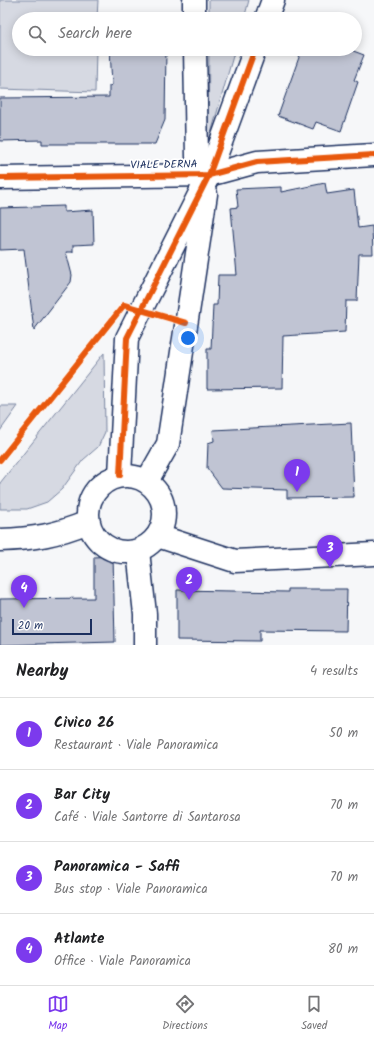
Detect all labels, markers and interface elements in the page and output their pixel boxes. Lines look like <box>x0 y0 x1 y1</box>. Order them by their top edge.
search box <box>12 12 362 56</box>
text: Search here <box>58 22 132 46</box>
icon: search <box>26 23 48 45</box>
street label: VIALE DERNA <box>130 155 198 175</box>
your location <box>178 328 198 348</box>
pin: 1 <box>284 459 310 492</box>
pin: 3 <box>317 535 343 568</box>
pin: 2 <box>176 567 202 600</box>
pin: 4 <box>11 575 37 608</box>
scale bar <box>12 617 92 636</box>
text: 20 m <box>18 617 43 635</box>
text: Nearby <box>16 658 68 685</box>
text: 4 results <box>310 661 358 682</box>
text: Civico 26 <box>54 711 114 735</box>
text: 1 <box>27 723 31 744</box>
text: 50 m <box>329 723 358 744</box>
text: Restaurant · Viale Panoramica <box>54 735 218 756</box>
text: Bar City <box>54 783 110 807</box>
text: 2 <box>25 795 33 816</box>
text: 70 m <box>330 795 358 816</box>
text: Café · Viale Santorre di Santarosa <box>54 807 241 828</box>
text: Panoramica - Saffi <box>54 855 179 879</box>
text: 3 <box>25 867 33 888</box>
text: 70 m <box>330 867 358 888</box>
text: Bus stop · Viale Panoramica <box>54 879 208 900</box>
text: Atlante <box>54 927 104 951</box>
text: 4 <box>25 939 33 960</box>
text: 80 m <box>328 939 358 960</box>
text: Office · Viale Panoramica <box>54 951 191 972</box>
tab: Map <box>47 993 69 1035</box>
tab: Directions <box>162 993 208 1035</box>
tab: Saved <box>301 993 327 1035</box>

